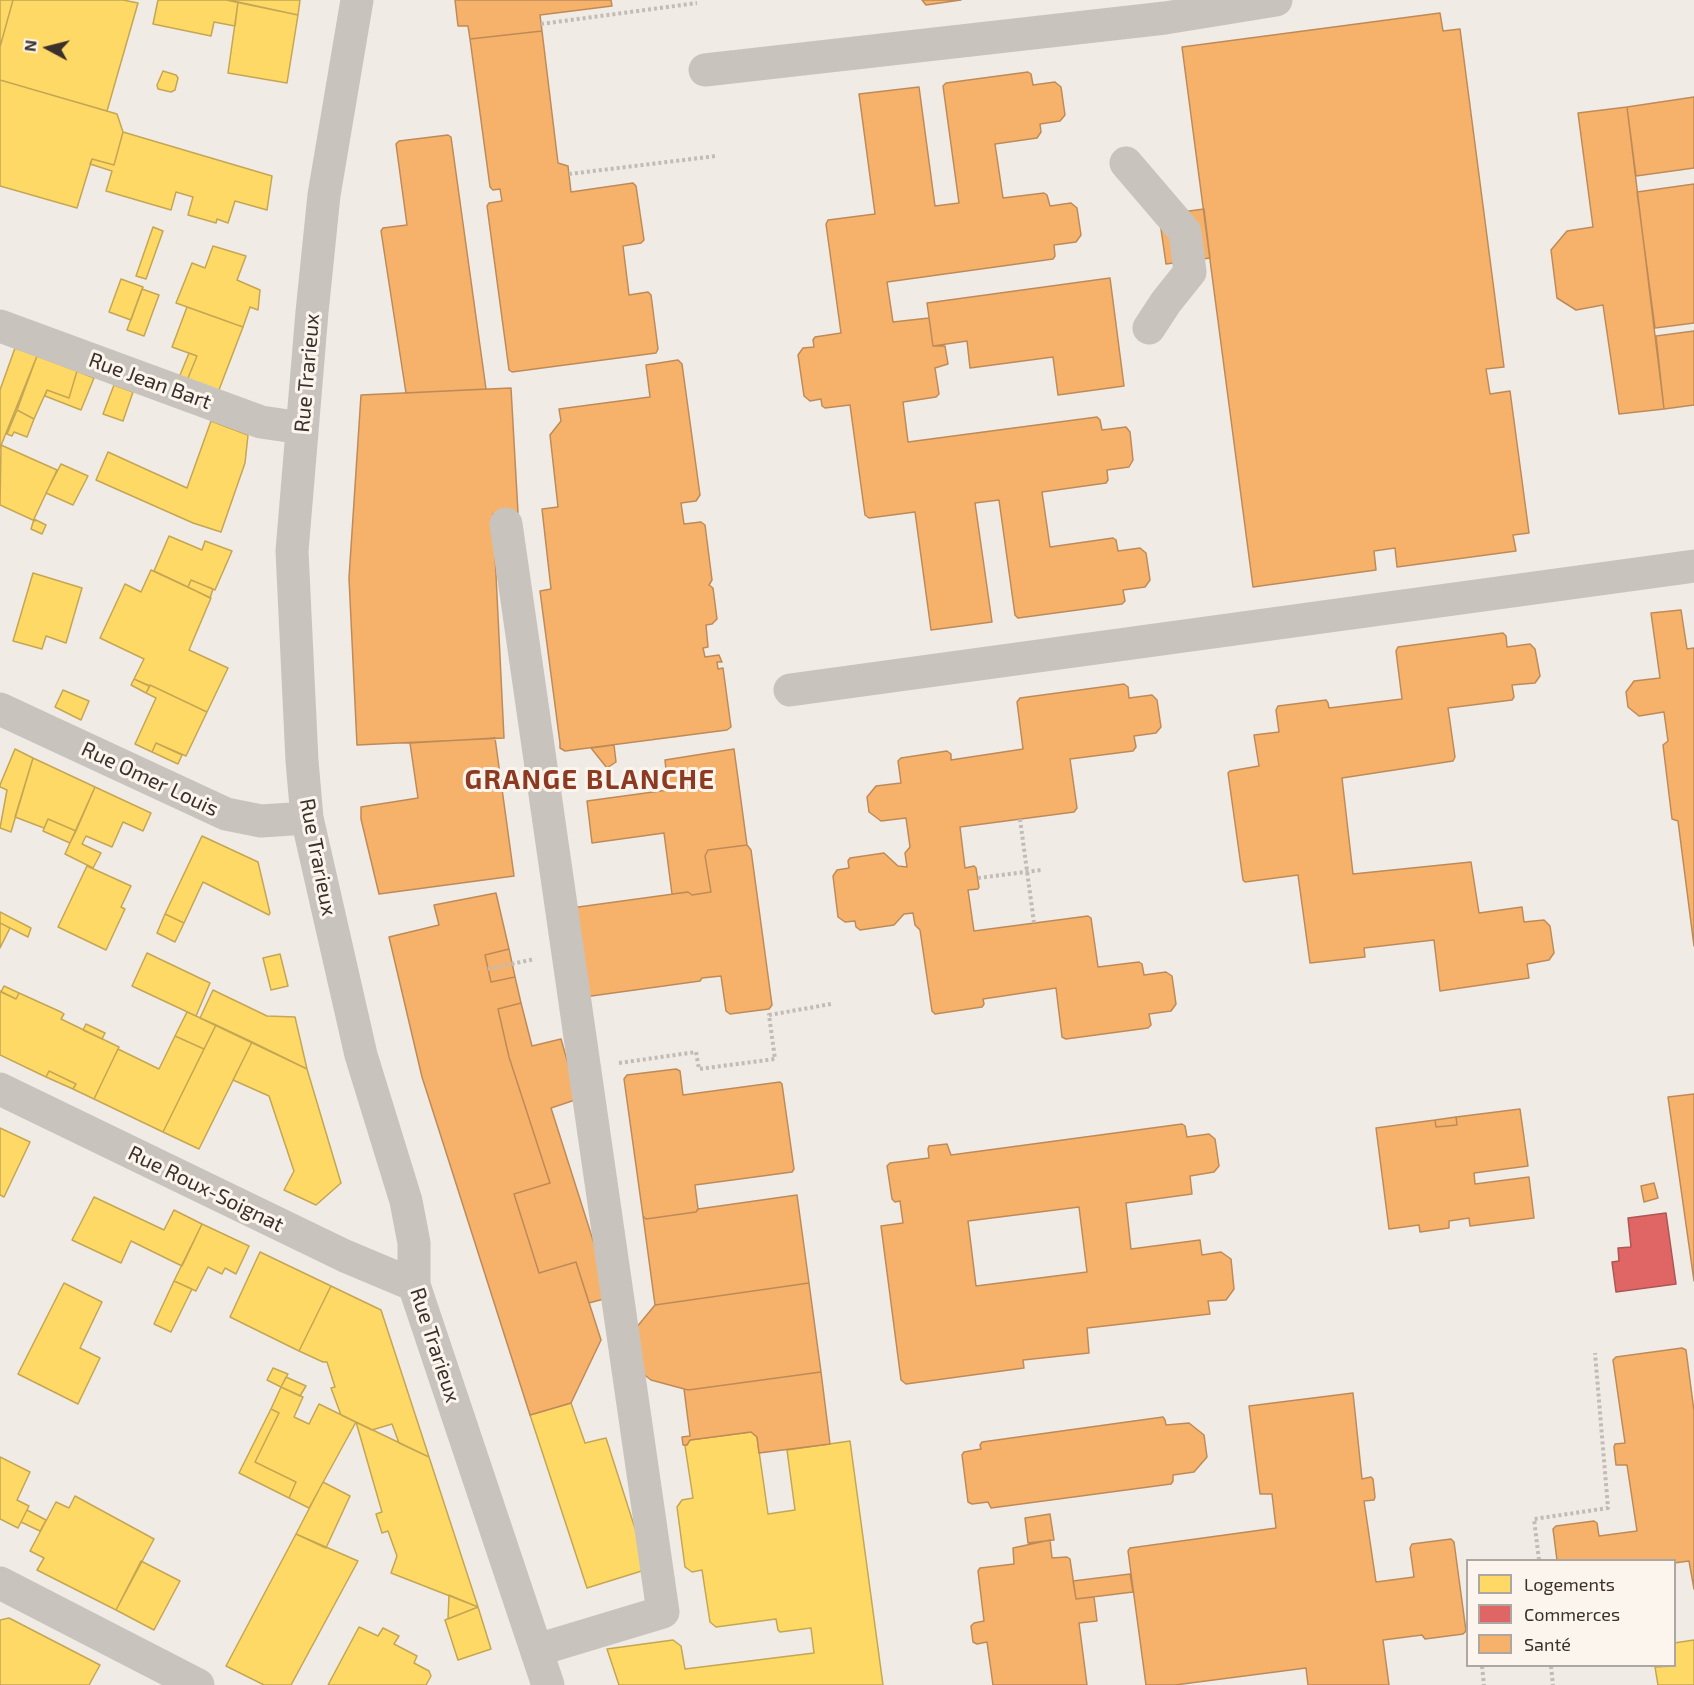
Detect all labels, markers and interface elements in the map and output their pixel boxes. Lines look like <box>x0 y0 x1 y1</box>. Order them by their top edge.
north arrow <box>18 18 78 78</box>
text: N <box>20 39 40 53</box>
street label: Rue Trarieux <box>289 313 325 433</box>
street label: Rue Jean Bart <box>85 347 215 415</box>
street label: Rue Omer Louis <box>77 736 223 822</box>
district label: GRANGE BLANCHE <box>464 764 716 796</box>
street label: Rue Trarieux <box>294 796 342 918</box>
street label: Rue Roux-Soignat <box>124 1140 288 1238</box>
street label: Rue Trarieux <box>405 1284 465 1406</box>
legend <box>1466 1559 1676 1667</box>
text: Logements <box>1524 1573 1615 1595</box>
text: Commerces <box>1524 1603 1620 1625</box>
text: Santé <box>1524 1633 1571 1655</box>

